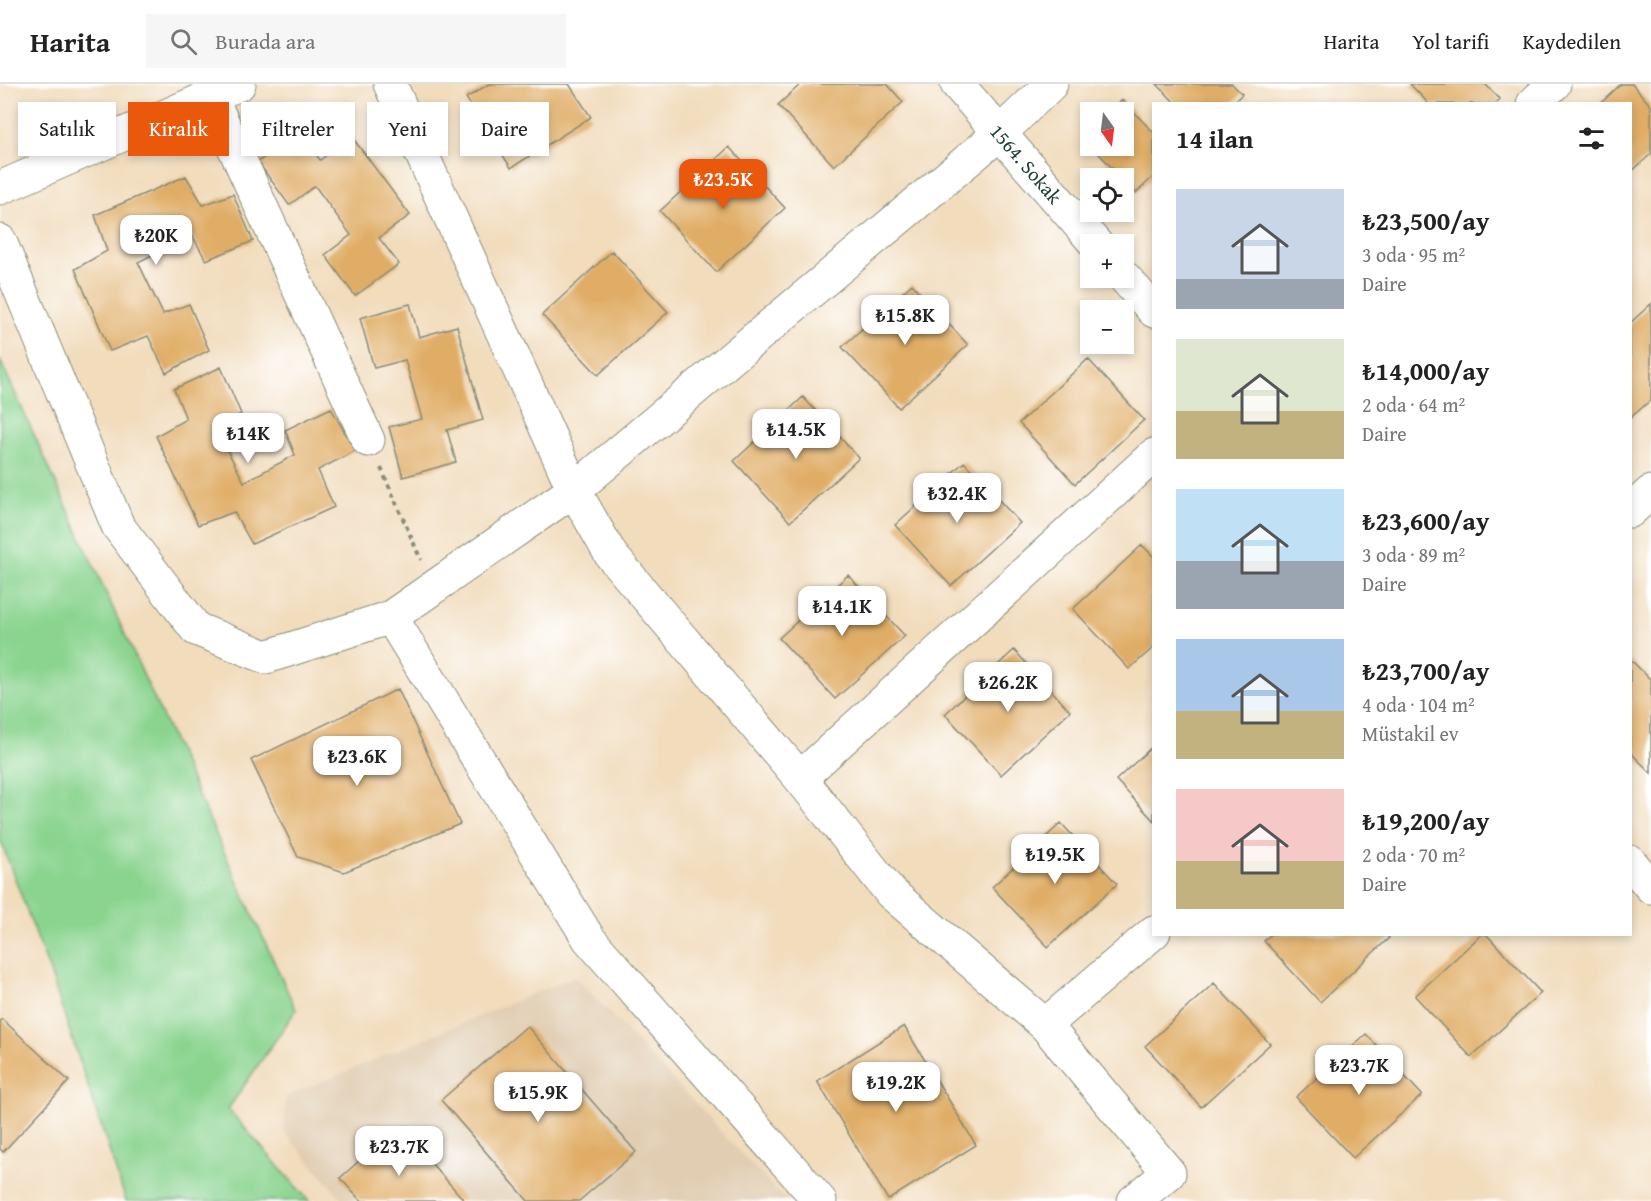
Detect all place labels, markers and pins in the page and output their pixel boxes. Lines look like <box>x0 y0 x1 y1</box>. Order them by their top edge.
pin: ₺23.5K <box>674 159 772 210</box>
pin: ₺20K <box>120 215 192 266</box>
pin: ₺15.8K <box>856 295 954 346</box>
pin: ₺14.5K <box>747 409 845 460</box>
pin: ₺14K <box>212 413 284 464</box>
pin: ₺32.4K <box>908 473 1006 524</box>
pin: ₺14.1K <box>793 586 891 637</box>
pin: ₺26.2K <box>959 662 1057 713</box>
pin: ₺23.6K <box>308 736 406 787</box>
pin: ₺19.5K <box>1006 834 1104 885</box>
pin: ₺23.7K <box>1310 1045 1408 1096</box>
pin: ₺19.2K <box>847 1062 945 1113</box>
pin: ₺15.9K <box>489 1072 587 1123</box>
pin: ₺23.7K <box>350 1126 448 1177</box>

